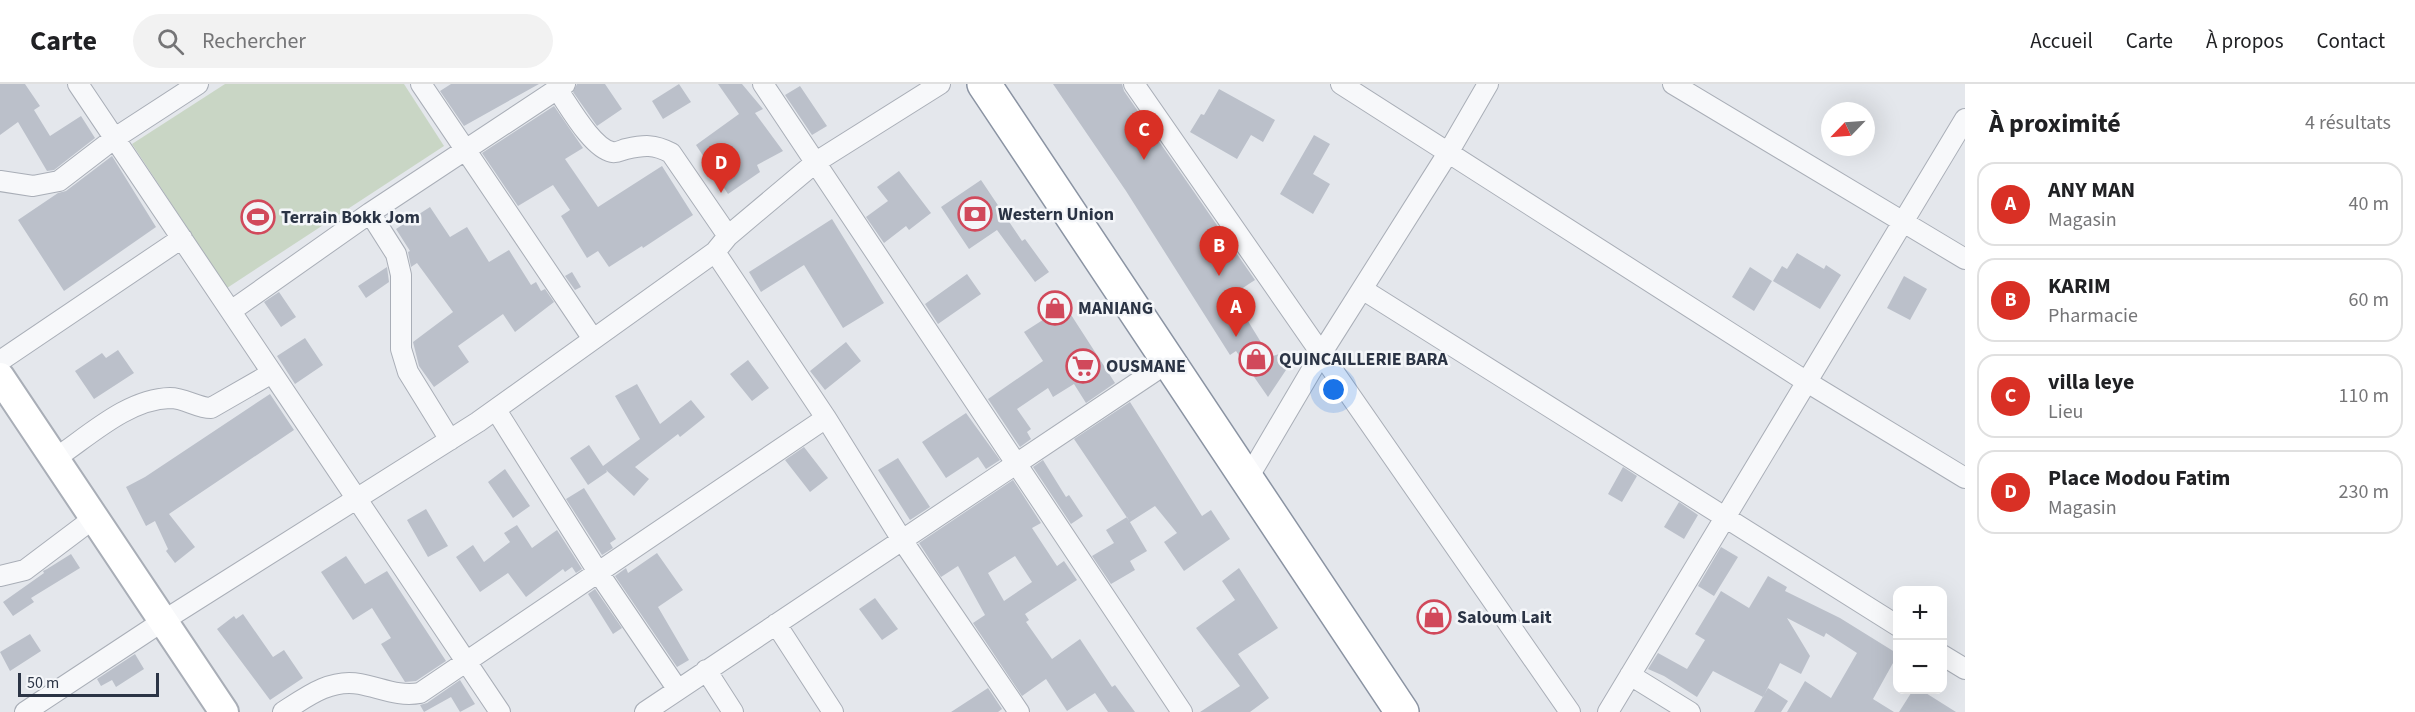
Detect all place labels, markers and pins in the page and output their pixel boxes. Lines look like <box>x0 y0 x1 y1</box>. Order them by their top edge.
pin: C <box>1124 110 1164 160</box>
pin: D <box>702 144 740 193</box>
bank icon: Western Union <box>957 196 993 232</box>
sports icon: Terrain Bokk Jom <box>240 199 276 235</box>
place label: Western Union <box>998 202 1114 227</box>
place label: Terrain Bokk Jom <box>281 205 420 230</box>
pin: B <box>1200 226 1238 276</box>
pin: A <box>1216 288 1256 337</box>
shop icon: MANIANG <box>1037 290 1073 326</box>
place label: MANIANG <box>1078 296 1153 321</box>
shop icon: QUINCAILLERIE BARA <box>1238 341 1274 377</box>
place label: QUINCAILLERIE BARA <box>1279 347 1448 372</box>
supermarket icon: OUSMANE <box>1065 348 1101 384</box>
place label: OUSMANE <box>1106 354 1186 379</box>
shop icon: Saloum Lait <box>1416 599 1452 635</box>
place label: Saloum Lait <box>1457 605 1552 630</box>

